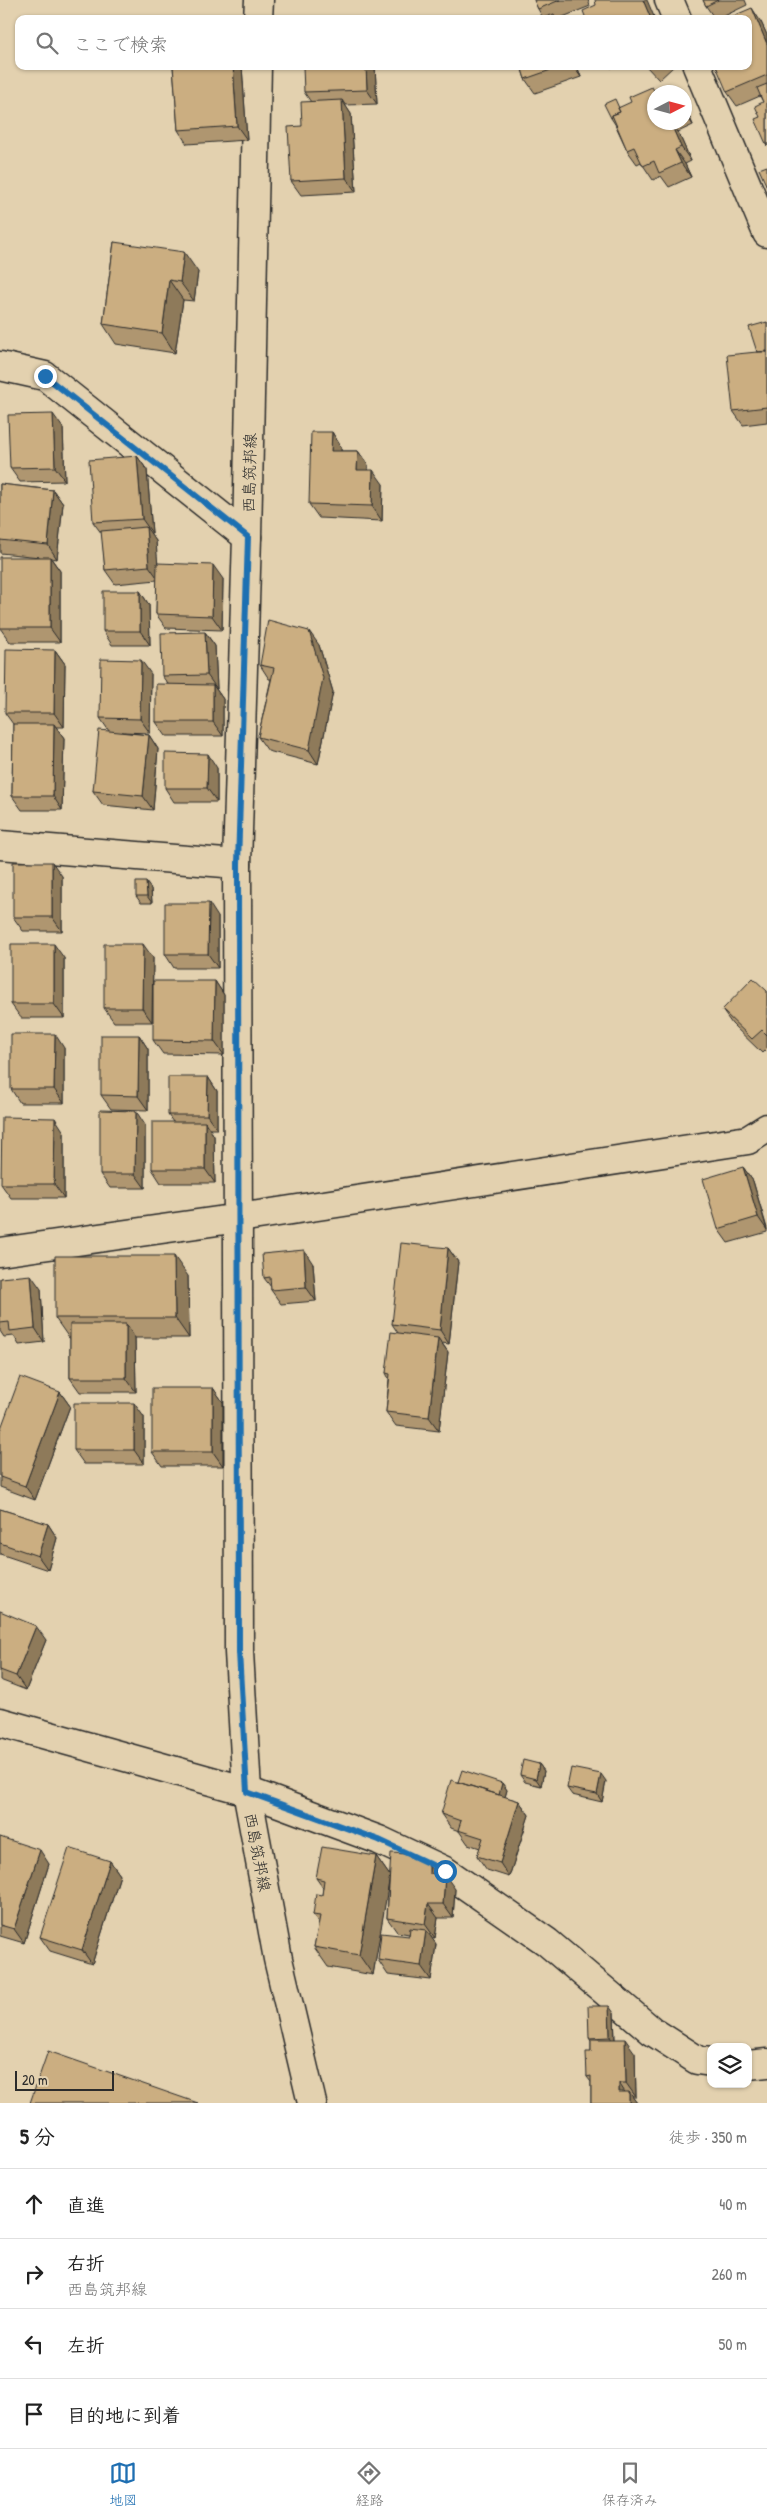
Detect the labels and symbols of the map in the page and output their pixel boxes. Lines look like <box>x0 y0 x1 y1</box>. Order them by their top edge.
north arrow <box>647 85 692 130</box>
route end <box>34 365 57 388</box>
street label: 西島筑邦線 <box>237 433 261 513</box>
street label: 西島筑邦線 <box>240 1811 276 1893</box>
route start <box>434 1860 457 1883</box>
scale bar <box>15 2068 114 2091</box>

